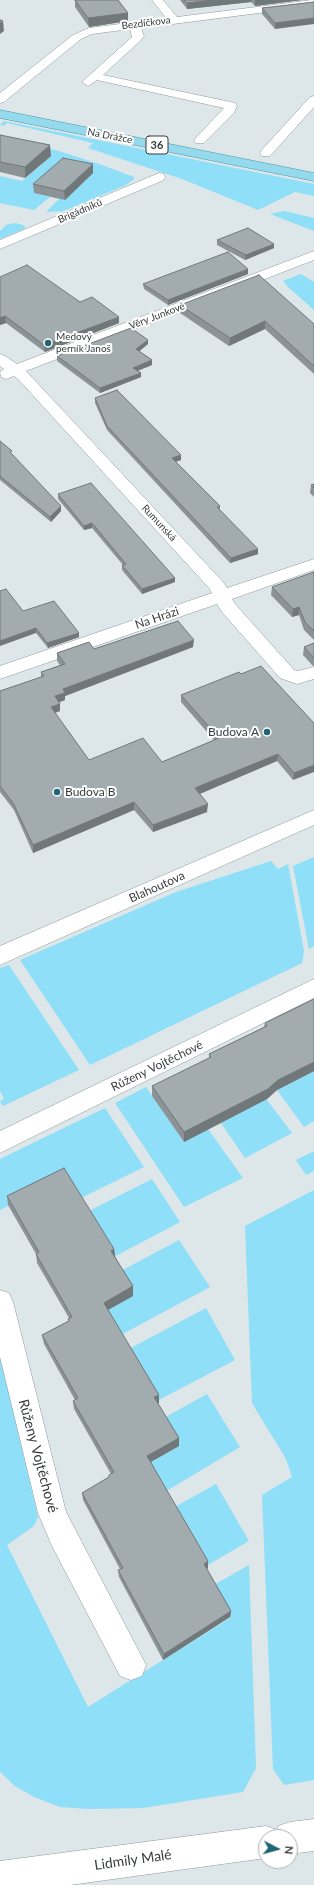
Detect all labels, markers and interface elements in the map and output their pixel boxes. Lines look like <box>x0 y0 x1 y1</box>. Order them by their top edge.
street label: Bezdíčkova <box>121 14 171 32</box>
street label: Na Drážce <box>87 126 133 146</box>
road number: 36 <box>146 136 168 154</box>
street label: Brigádníků <box>56 196 104 226</box>
street label: Věry Junkové <box>127 300 187 332</box>
place label: Medový perník Janoš <box>56 331 111 354</box>
marker: Medový perník Janoš <box>43 338 53 348</box>
street label: Rumunská <box>139 502 179 544</box>
street label: Na Hrázi <box>133 604 181 632</box>
place label: Budova A <box>208 725 259 739</box>
marker: Budova A <box>262 727 272 737</box>
place label: Budova B <box>65 785 116 799</box>
marker: Budova B <box>52 787 62 797</box>
street label: Blahoutova <box>127 868 187 906</box>
street label: Růženy Vojtěchové <box>109 1038 205 1094</box>
street label: Růženy Vojtěchové <box>15 1397 61 1515</box>
north arrow <box>258 1829 298 1869</box>
text: N <box>283 1845 296 1855</box>
street label: Lidmily Malé <box>93 1846 173 1874</box>

